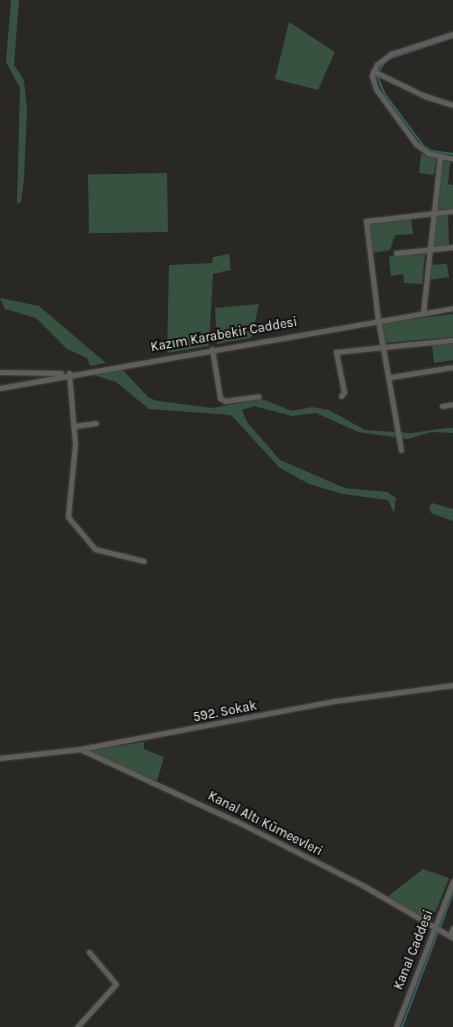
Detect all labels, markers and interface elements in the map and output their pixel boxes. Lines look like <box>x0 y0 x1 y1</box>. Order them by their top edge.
street label: Kazım Karabekir Caddesi <box>150 314 298 356</box>
street label: 592. Sokak <box>192 698 258 726</box>
street label: Kanal Altı Kümeevleri <box>205 788 325 860</box>
street label: Kanal Caddesi <box>391 908 437 992</box>

